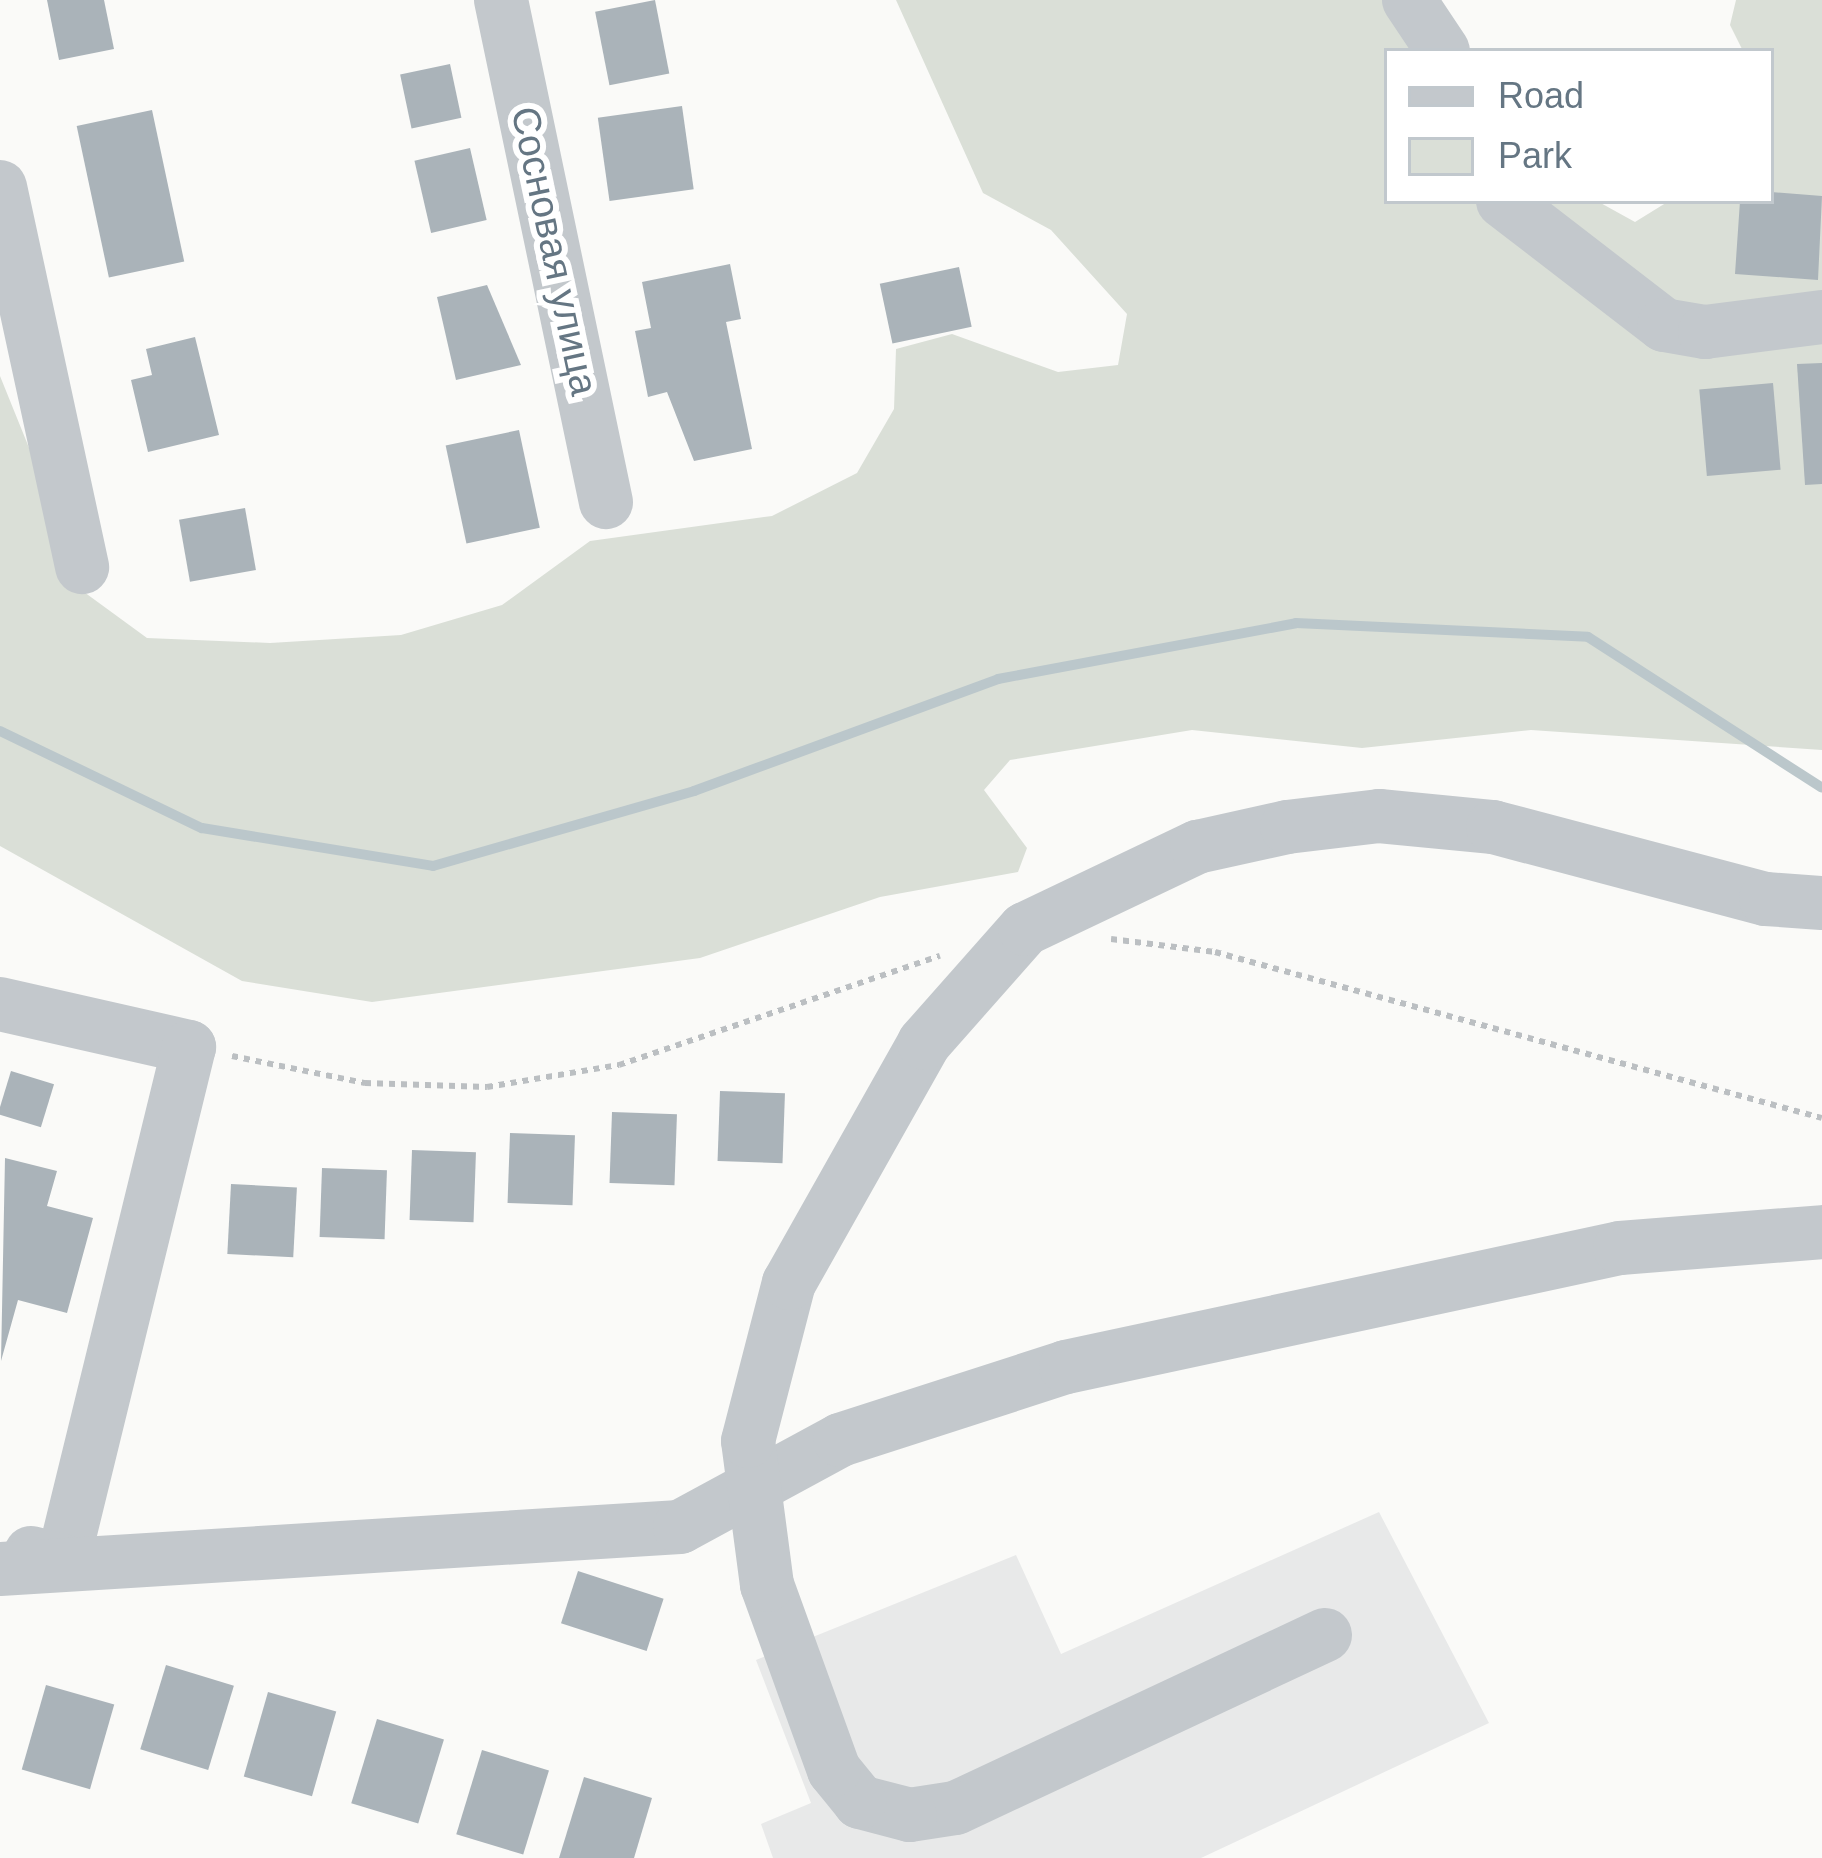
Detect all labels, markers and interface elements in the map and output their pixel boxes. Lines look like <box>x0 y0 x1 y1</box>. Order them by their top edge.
legend <box>1384 48 1774 204</box>
text: Road <box>1498 75 1584 116</box>
street label: Сосновая улица <box>501 102 607 400</box>
text: Park <box>1498 135 1572 176</box>

